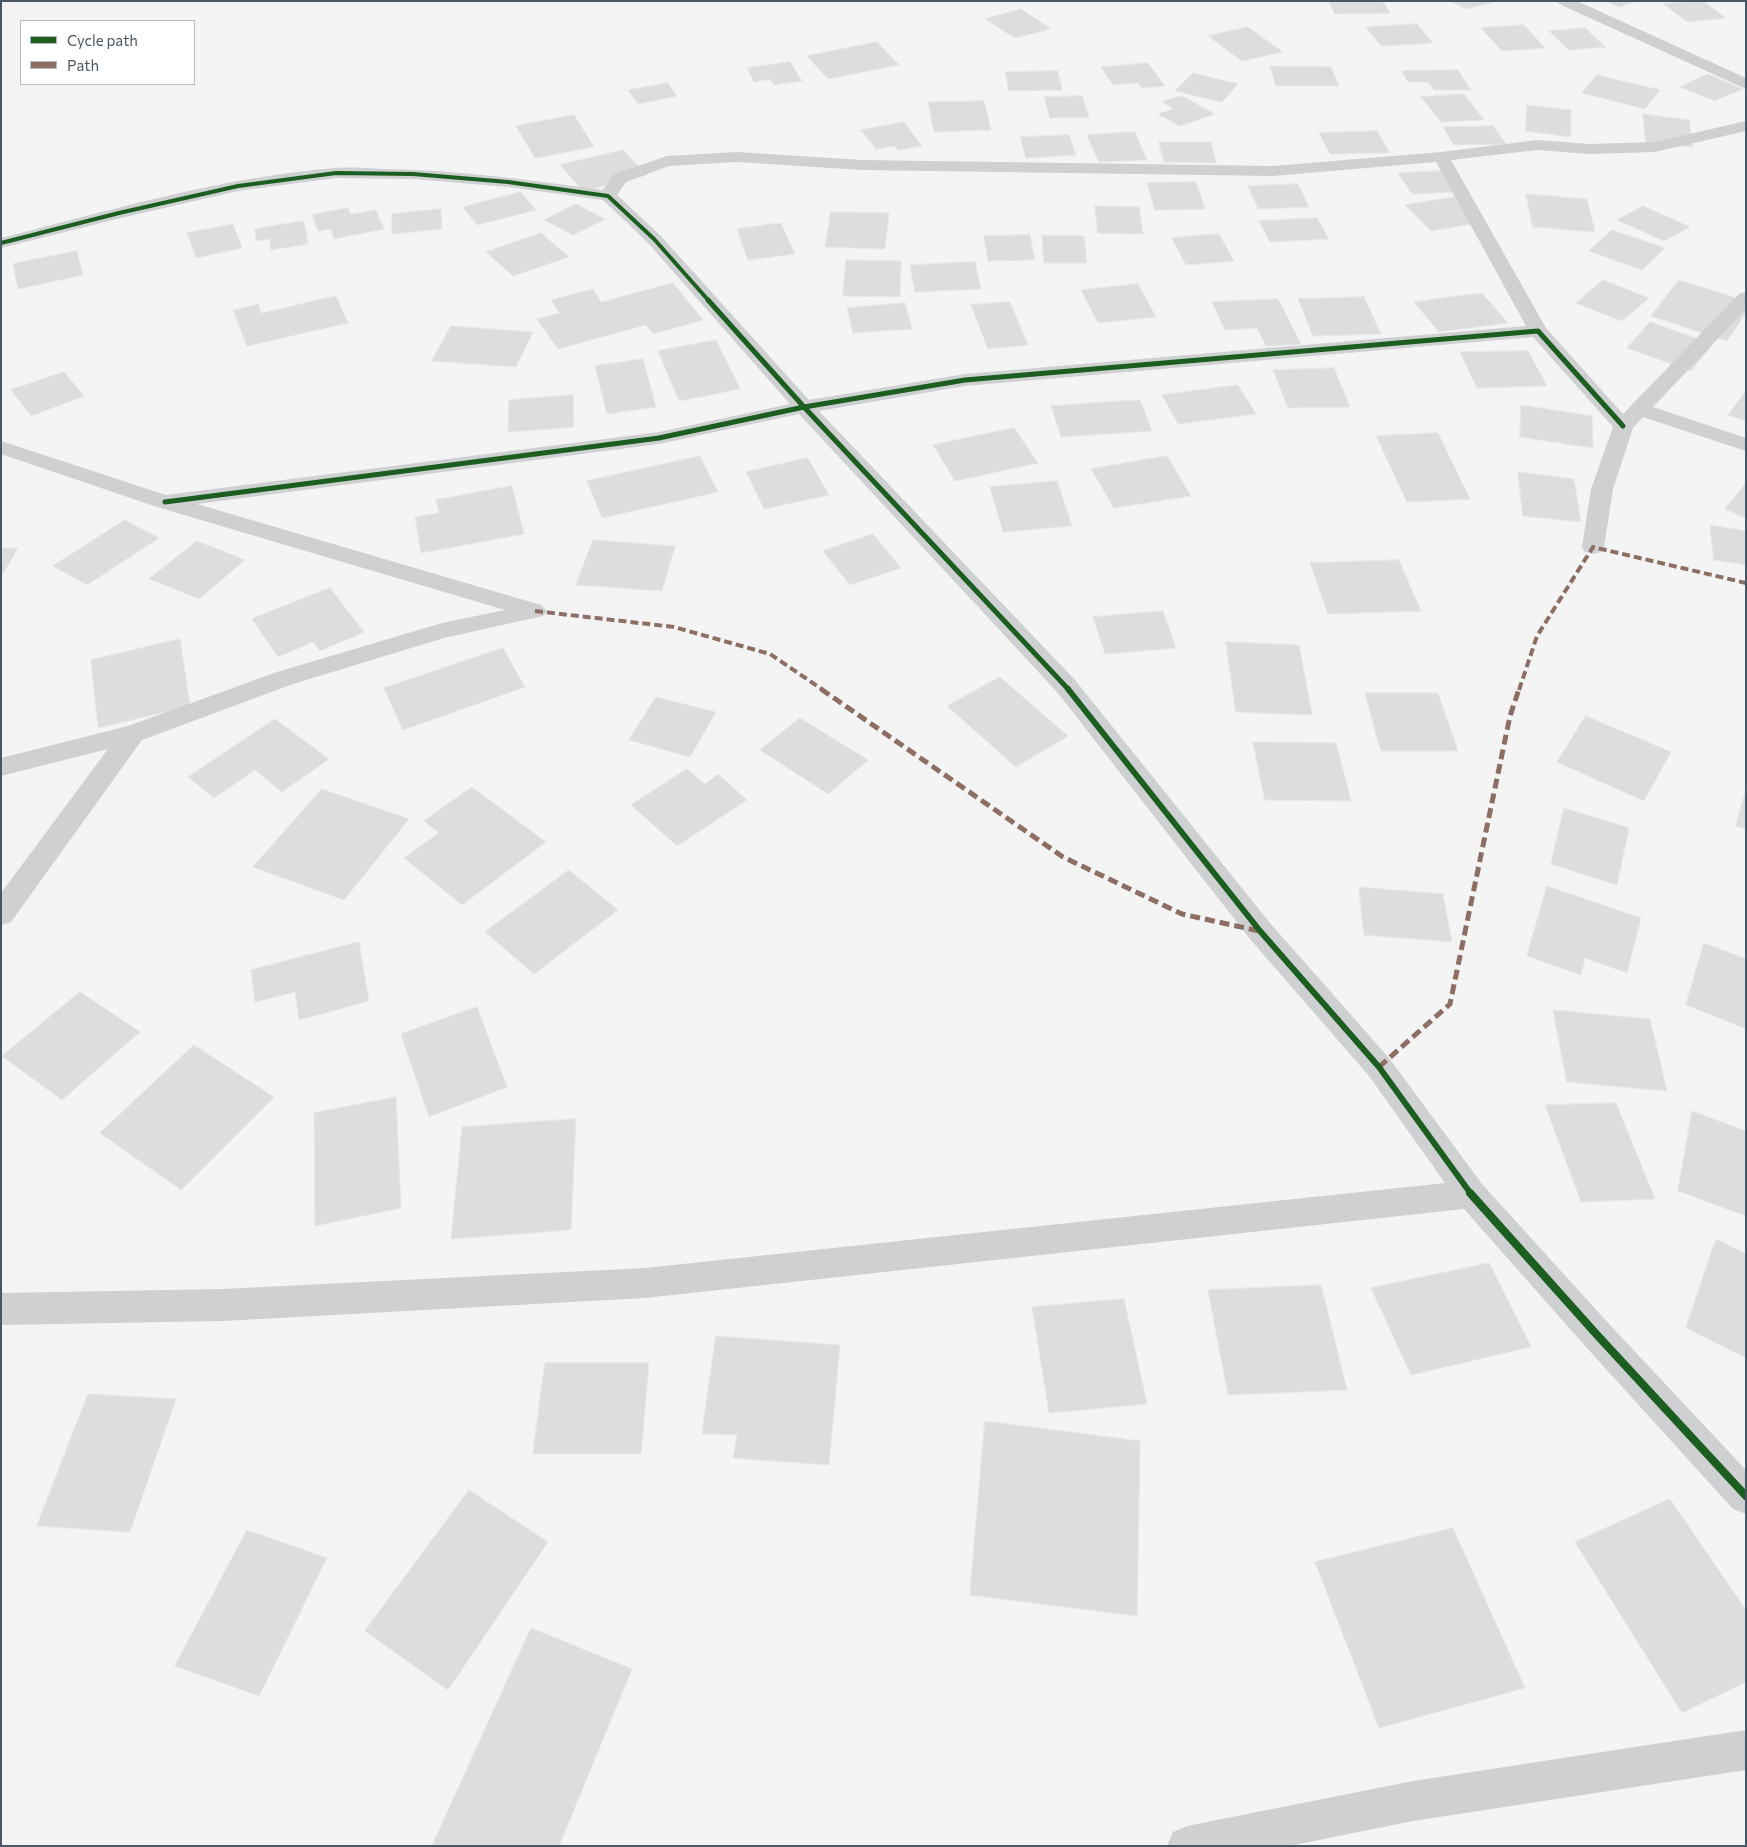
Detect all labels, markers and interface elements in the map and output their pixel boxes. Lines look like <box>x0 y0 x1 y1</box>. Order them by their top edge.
legend <box>20 20 195 85</box>
text: Cycle path <box>67 31 138 49</box>
text: Path <box>67 56 99 74</box>

